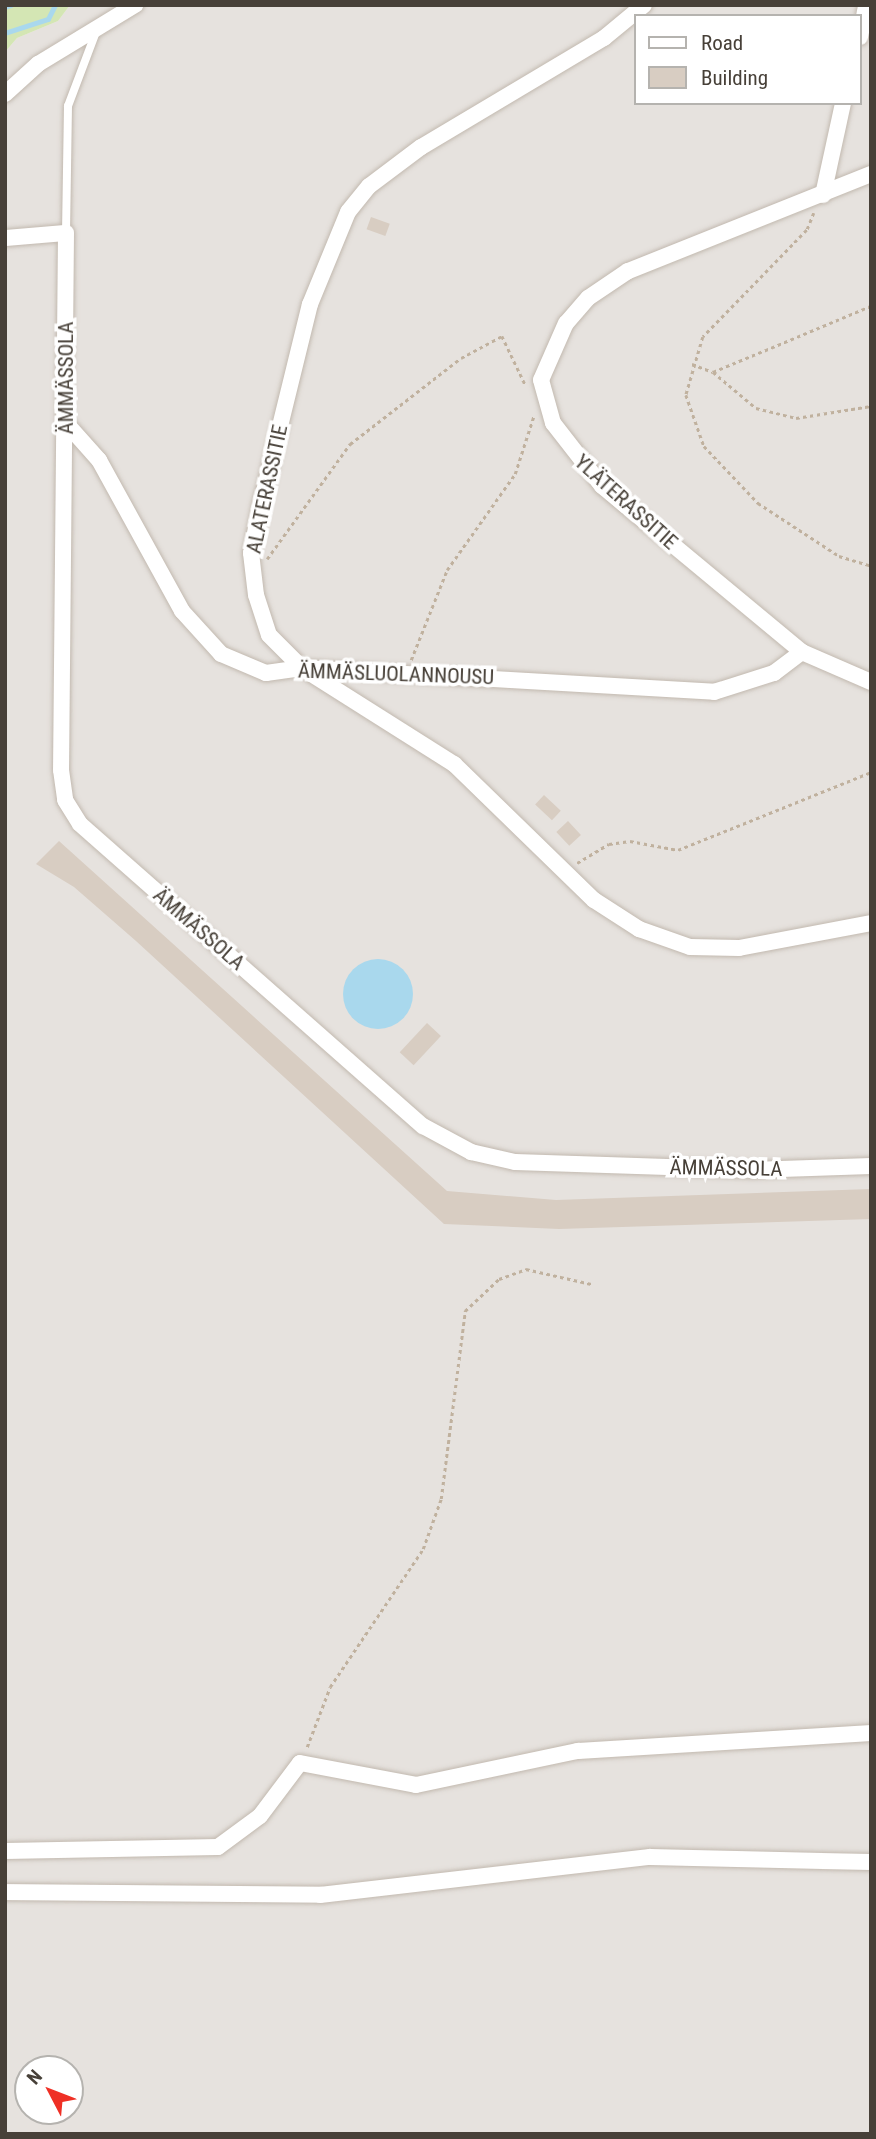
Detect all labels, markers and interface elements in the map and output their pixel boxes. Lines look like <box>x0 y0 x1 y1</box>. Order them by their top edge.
legend <box>634 14 862 105</box>
text: Road <box>701 31 743 55</box>
text: Building <box>701 66 768 90</box>
street label: ÄMMÄSSOLA <box>53 322 79 434</box>
street label: ALATERASSITIE <box>241 422 293 556</box>
street label: YLÄTERASSITIE <box>569 449 683 555</box>
street label: ÄMMÄSLUOLANNOUSU <box>297 658 495 690</box>
street label: ÄMMÄSSOLA <box>148 882 250 976</box>
street label: ÄMMÄSSOLA <box>669 1154 783 1182</box>
north arrow <box>14 2055 84 2125</box>
text: N <box>22 2065 47 2089</box>

